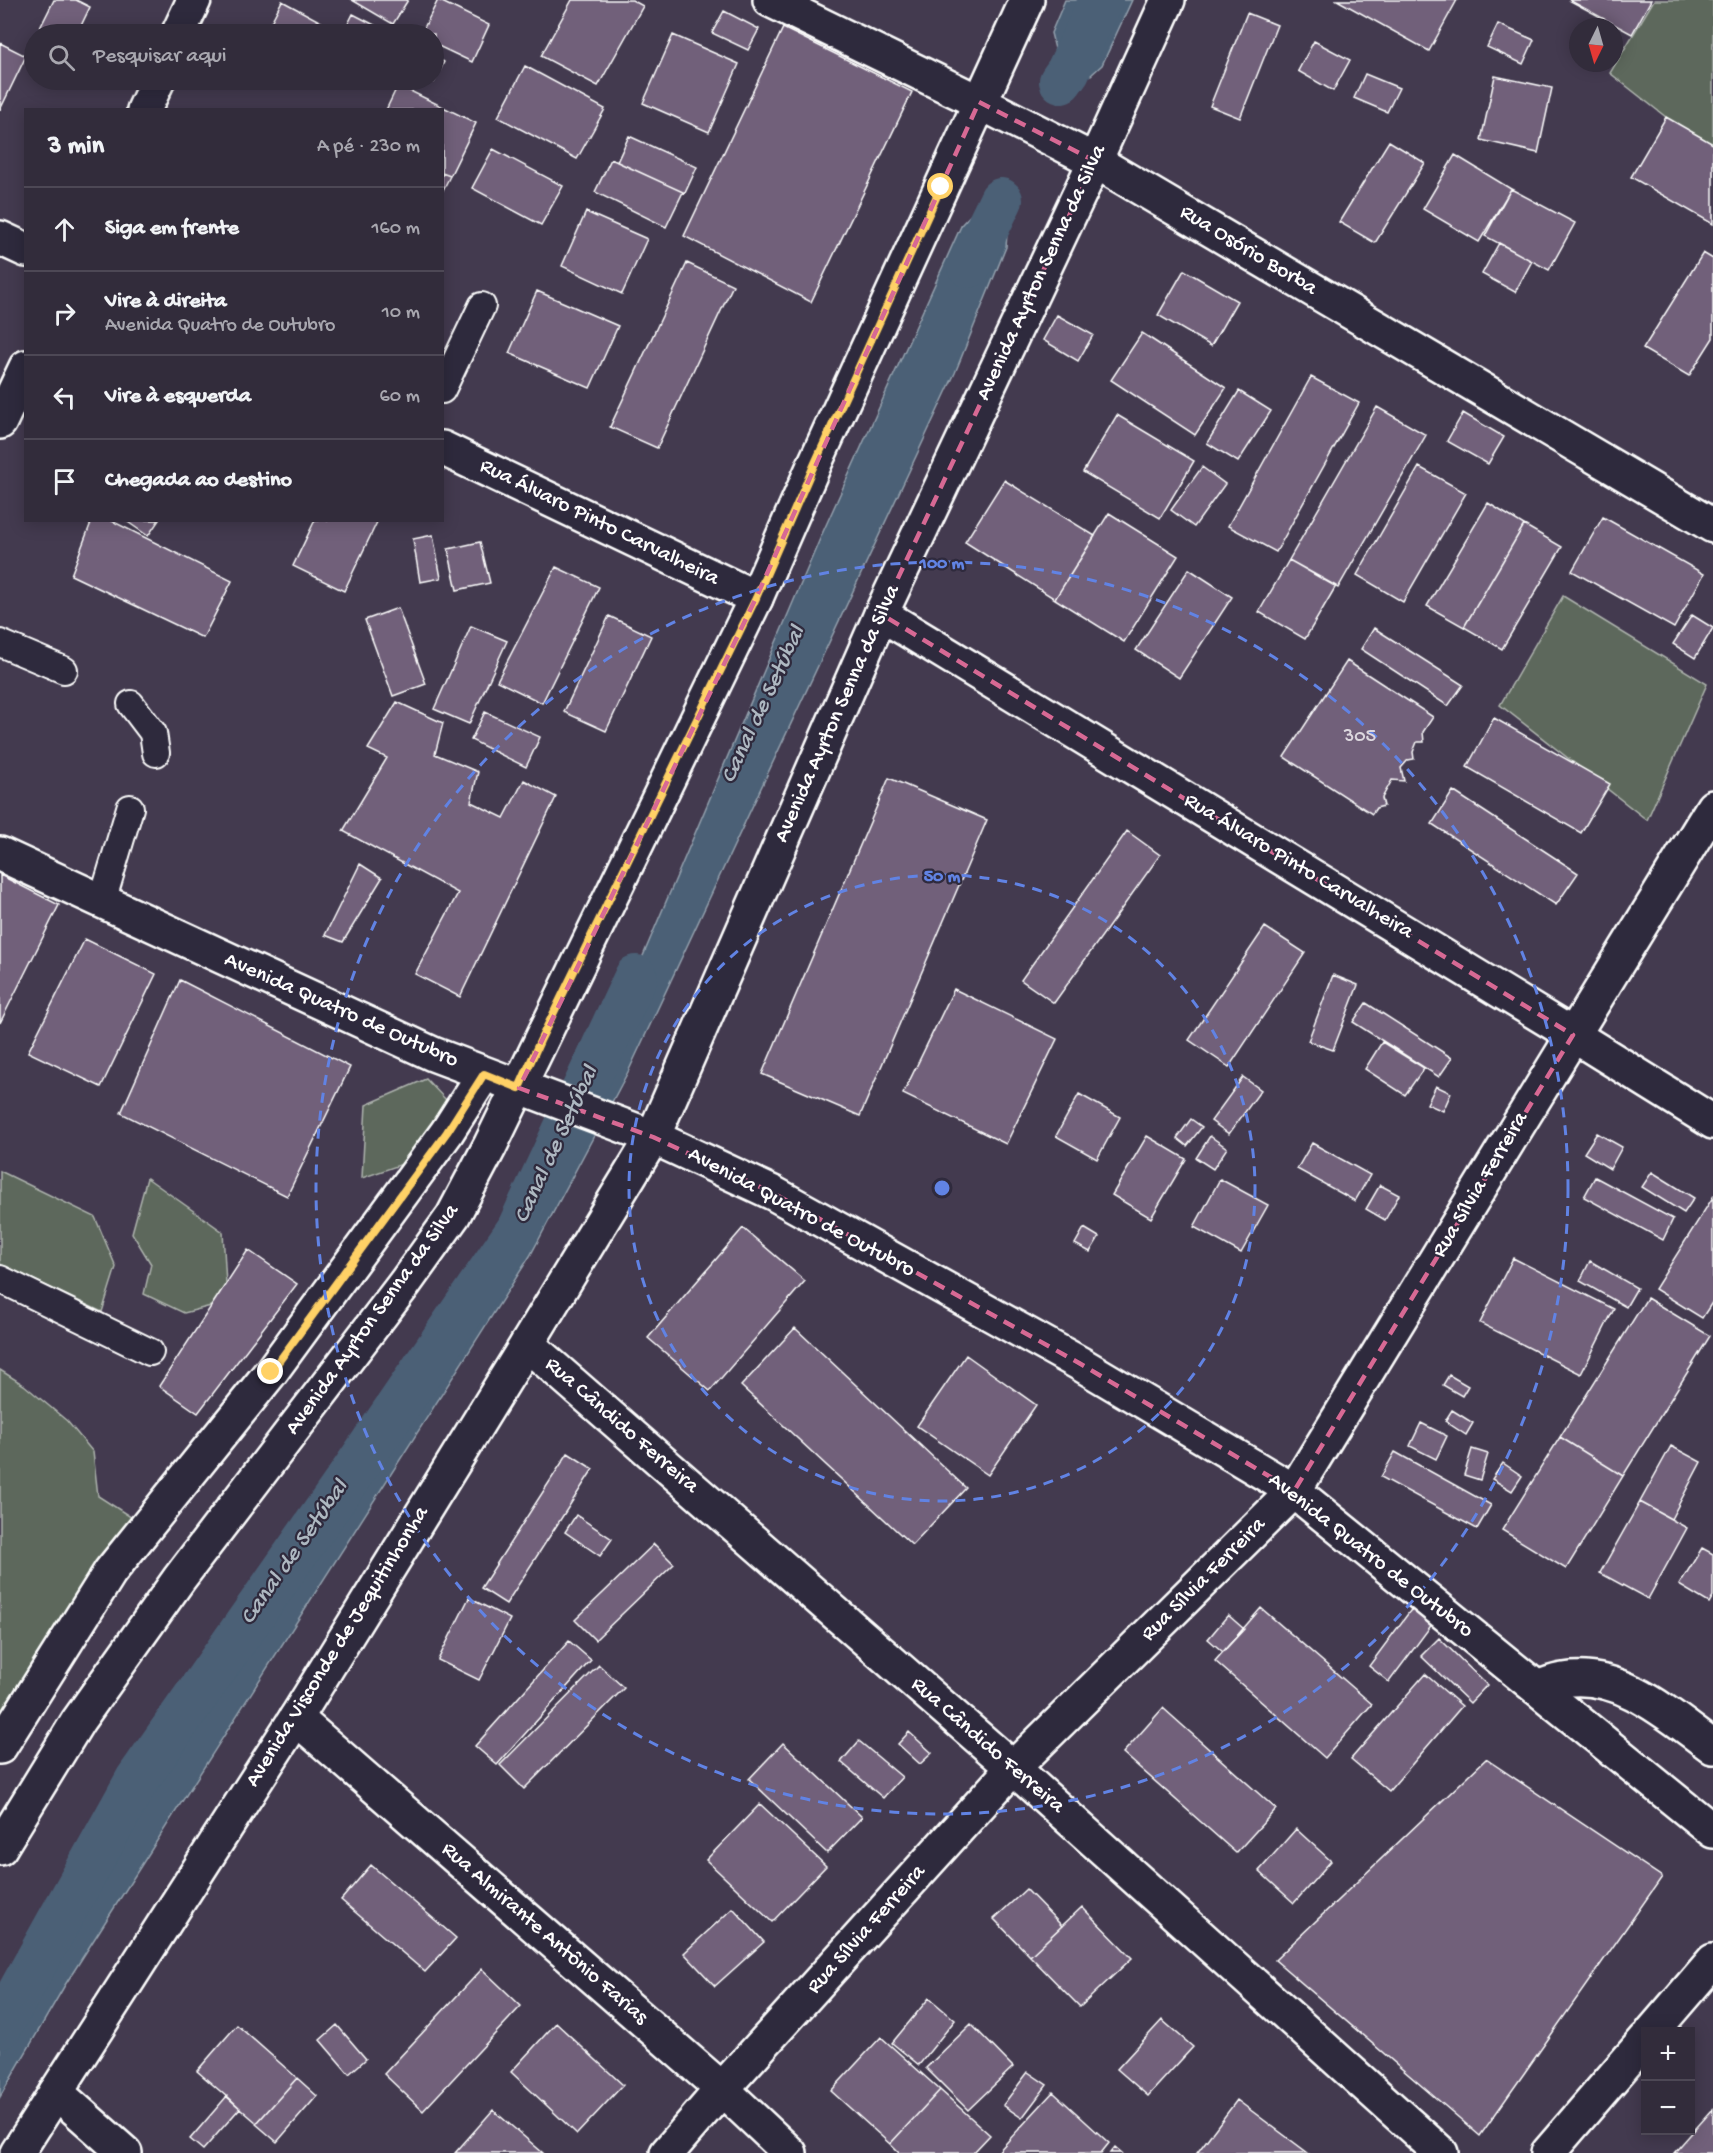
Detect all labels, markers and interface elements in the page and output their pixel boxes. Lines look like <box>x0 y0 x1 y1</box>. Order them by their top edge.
north arrow <box>1569 18 1623 72</box>
search box <box>24 24 444 90</box>
icon: search <box>45 41 78 74</box>
text: Pesquisar aqui <box>93 44 227 70</box>
text: 3 min <box>48 132 104 163</box>
text: A pé · 230 m <box>317 136 420 159</box>
street label: Avenida Ayrton Senna da Silva <box>971 140 1113 405</box>
route start <box>927 173 953 199</box>
street label: Rua Osório Borba <box>1175 200 1322 303</box>
icon: ahead <box>48 213 81 246</box>
text: Siga em frente <box>105 216 239 242</box>
text: 160 m <box>371 218 420 241</box>
text: Vire à direita <box>105 289 227 315</box>
icon: right <box>48 297 81 330</box>
text: 10 m <box>382 302 420 325</box>
text: Avenida Quatro de Outubro <box>105 315 335 338</box>
icon: left <box>48 381 81 414</box>
text: Vire à esquerda <box>105 384 251 410</box>
text: 60 m <box>380 386 420 409</box>
street label: Rua Álvaro Pinto Carvalheira <box>475 454 724 593</box>
icon: arrive <box>48 465 81 498</box>
text: Chegada ao destino <box>105 468 292 494</box>
text: 100 m <box>919 554 965 575</box>
street label: Avenida Ayrton Senna da Silva <box>769 580 907 847</box>
water label: Canal de Setúbal <box>715 620 814 788</box>
house number: 305 <box>1343 726 1376 749</box>
street label: Rua Álvaro Pinto Carvalheira <box>1179 788 1418 946</box>
text: 50 m <box>924 867 961 888</box>
street label: Avenida Quatro de Outubro <box>220 948 462 1074</box>
water label: Canal de Setúbal <box>508 1060 607 1228</box>
street label: Rua Sílvia Ferreira <box>1427 1107 1535 1263</box>
street label: Avenida Quatro de Outubro <box>683 1142 919 1284</box>
centre of rings <box>932 1178 952 1198</box>
street label: Avenida Ayrton Senna da Silva <box>280 1199 466 1441</box>
street label: Rua Cândido Ferreira <box>539 1352 704 1500</box>
route end <box>257 1358 283 1384</box>
street label: Avenida Quatro de Outubro <box>1262 1468 1478 1644</box>
water label: Canal de Setúbal <box>234 1474 357 1631</box>
street label: Avenida Visconde de Jequitinhonha <box>241 1501 436 1792</box>
street label: Rua Sílvia Ferreira <box>1136 1512 1272 1648</box>
street label: Rua Cândido Ferreira <box>905 1672 1070 1820</box>
street label: Rua Almirante Antônio Farias <box>435 1837 653 2031</box>
street label: Rua Sílvia Ferreira <box>802 1859 932 2000</box>
map controls <box>1641 2027 1695 2135</box>
button: + <box>1641 2027 1695 2081</box>
button: − <box>1641 2081 1695 2135</box>

